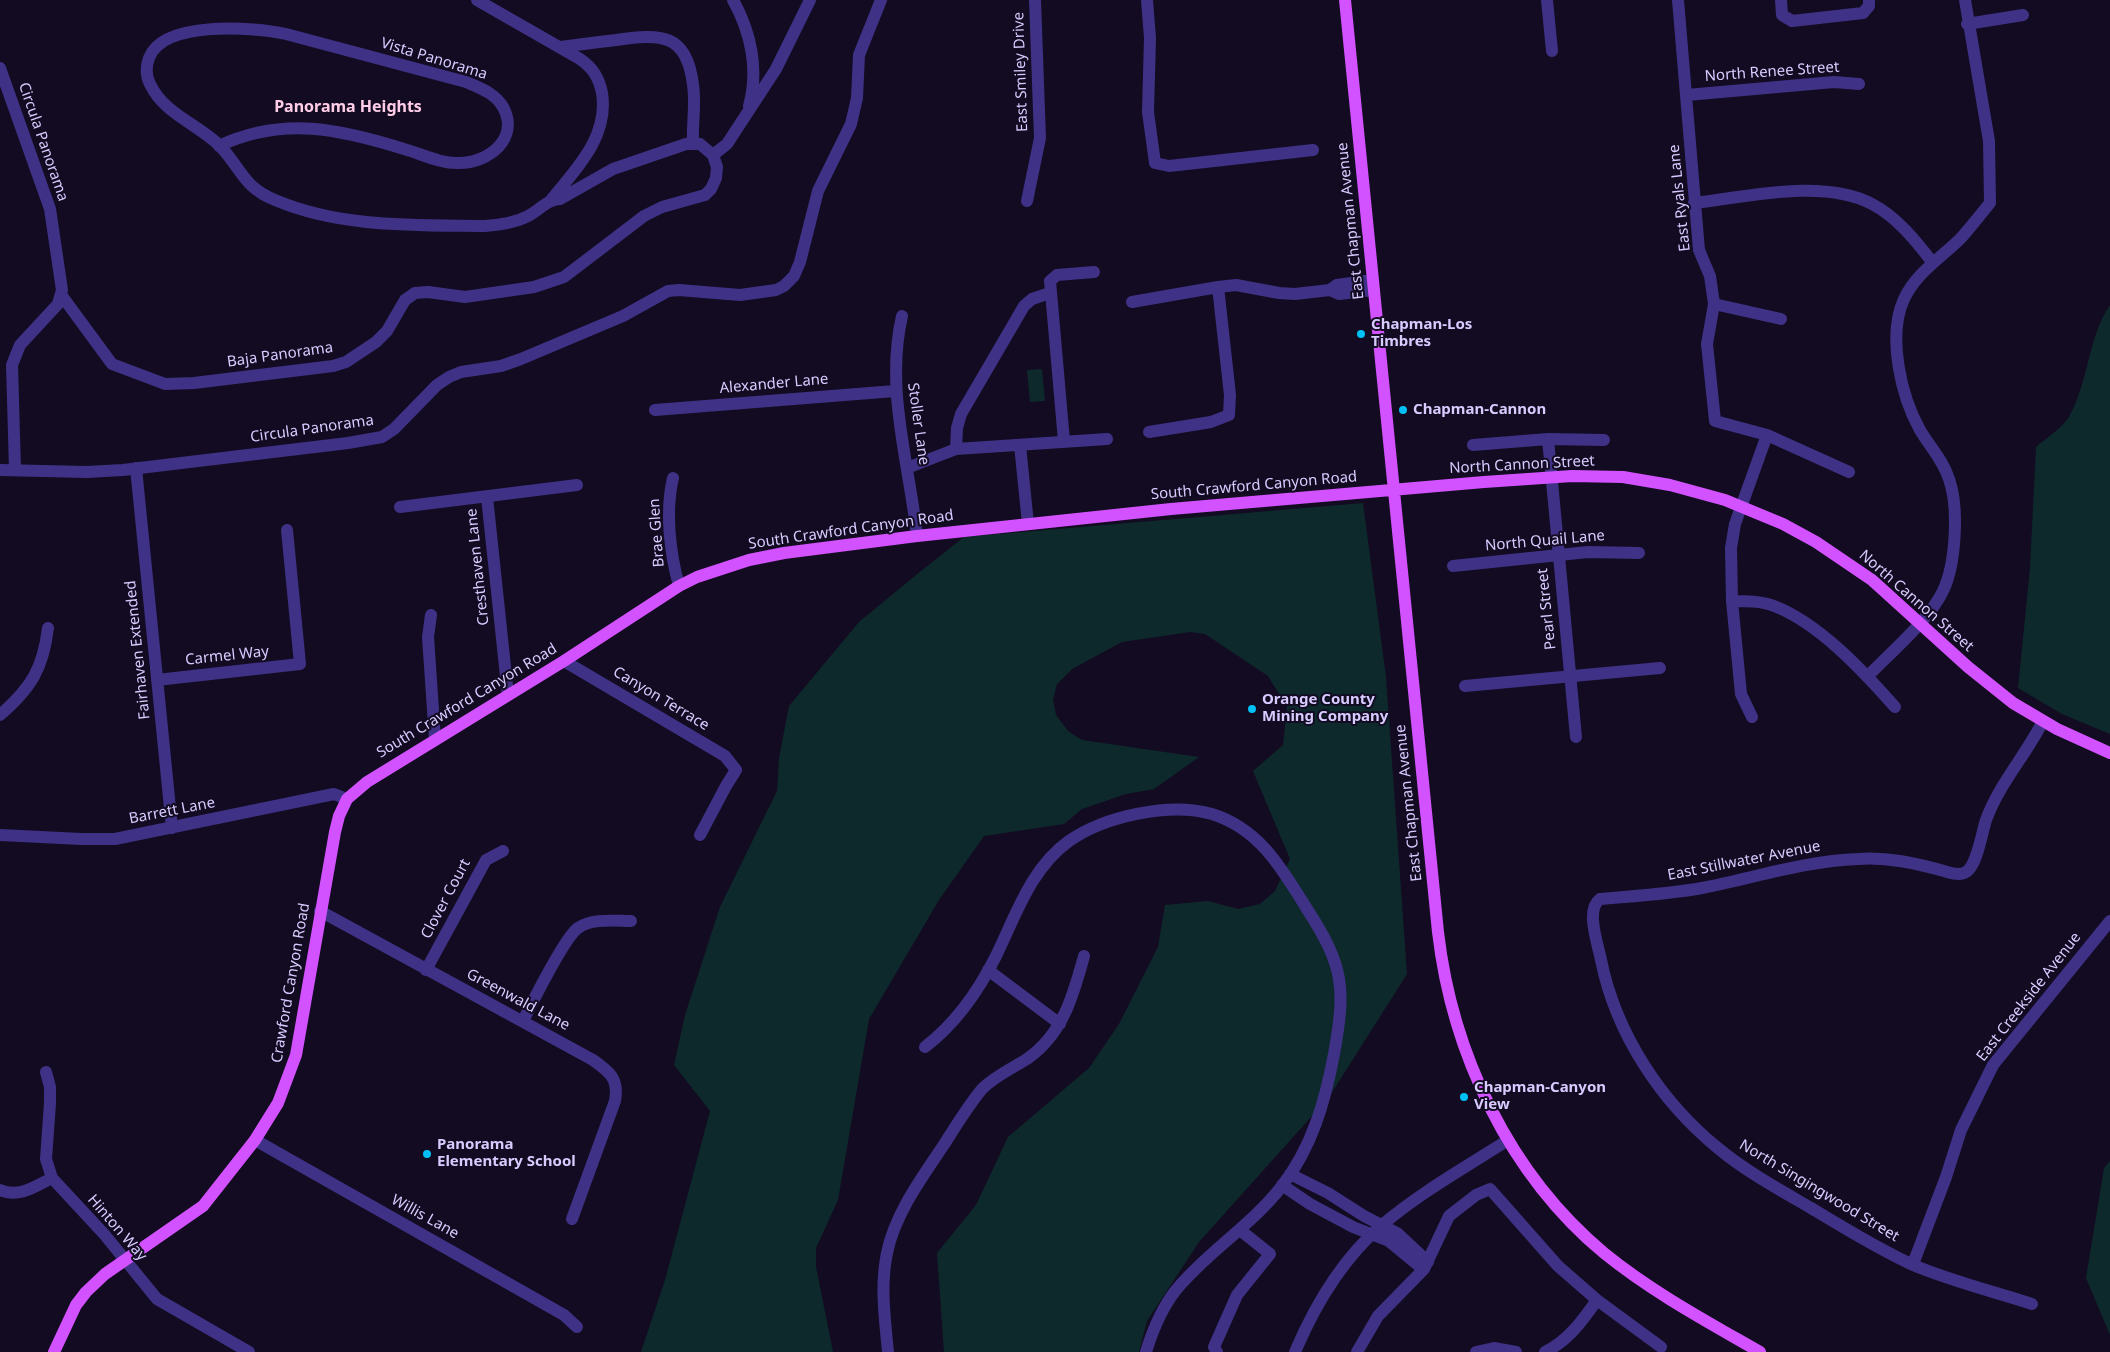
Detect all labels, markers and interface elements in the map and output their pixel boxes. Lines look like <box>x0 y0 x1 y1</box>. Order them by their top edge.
street label: East Smiley Drive <box>1010 12 1032 132</box>
street label: Vista Panorama <box>379 34 489 84</box>
street label: North Renee Street <box>1704 58 1840 86</box>
street label: Circula Panorama <box>14 80 72 204</box>
district label: Panorama Heights <box>274 97 422 117</box>
street label: East Chapman Avenue <box>1334 142 1368 300</box>
street label: East Ryals Lane <box>1665 144 1695 252</box>
place label: Chapman-Los Timbres <box>1371 316 1472 351</box>
marker: Chapman-Los Timbres <box>1355 328 1367 340</box>
street label: Baja Panorama <box>226 339 334 371</box>
street label: Alexander Lane <box>719 370 829 398</box>
street label: Stoller Lane <box>903 382 933 466</box>
place label: Chapman-Cannon <box>1413 401 1546 419</box>
marker: Chapman-Cannon <box>1397 404 1409 416</box>
street label: Circula Panorama <box>249 411 375 447</box>
street label: North Cannon Street <box>1449 452 1595 478</box>
street label: South Crawford Canyon Road <box>1150 468 1358 504</box>
street label: Brae Glen <box>646 498 668 568</box>
street label: South Crawford Canyon Road <box>747 507 955 553</box>
street label: Cresthaven Lane <box>463 508 493 626</box>
street label: North Quail Lane <box>1484 527 1606 555</box>
street label: North Cannon Street <box>1855 546 1977 656</box>
street label: Pearl Street <box>1534 567 1560 651</box>
street label: Fairhaven Extended <box>122 580 154 720</box>
street label: South Crawford Canyon Road <box>374 640 560 762</box>
street label: Carmel Way <box>184 643 270 669</box>
street label: Canyon Terrace <box>610 663 712 735</box>
place label: Orange County Mining Company <box>1262 691 1388 726</box>
marker: Orange County Mining Company <box>1246 703 1258 715</box>
street label: East Chapman Avenue <box>1392 724 1426 882</box>
street label: Barrett Lane <box>127 794 217 828</box>
street label: East Stillwater Avenue <box>1666 837 1822 885</box>
street label: Clover Court <box>417 856 475 942</box>
street label: Crawford Canyon Road <box>268 902 314 1064</box>
street label: East Creekside Avenue <box>1973 929 2085 1065</box>
street label: Greenwald Lane <box>463 965 573 1035</box>
place label: Chapman-Canyon View <box>1474 1079 1606 1114</box>
marker: Chapman-Canyon View <box>1458 1091 1470 1103</box>
place label: Panorama Elementary School <box>437 1136 576 1171</box>
street label: North Singingwood Street <box>1736 1136 1902 1246</box>
marker: Panorama Elementary School <box>421 1148 433 1160</box>
street label: Hinton Way <box>83 1191 151 1265</box>
street label: Willis Lane <box>388 1191 462 1243</box>

